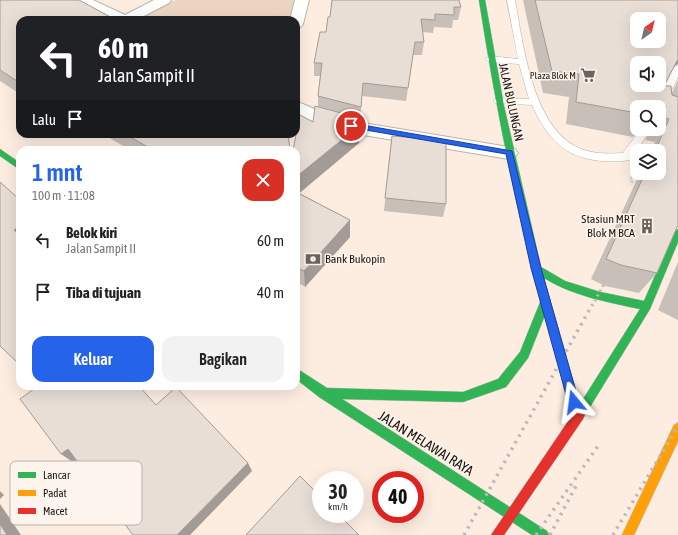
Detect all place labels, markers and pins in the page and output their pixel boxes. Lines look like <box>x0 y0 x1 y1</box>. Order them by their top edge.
supermarket icon: Plaza Blok M <box>579 66 597 84</box>
place label: Plaza Blok M <box>530 70 576 81</box>
pin <box>334 109 368 143</box>
place label: Stasiun MRT Blok M BCA <box>581 212 636 240</box>
building icon: Stasiun MRT Blok M BCA <box>638 217 656 235</box>
bank icon: Bank Bukopin <box>304 250 322 268</box>
place label: Bank Bukopin <box>325 252 385 266</box>

